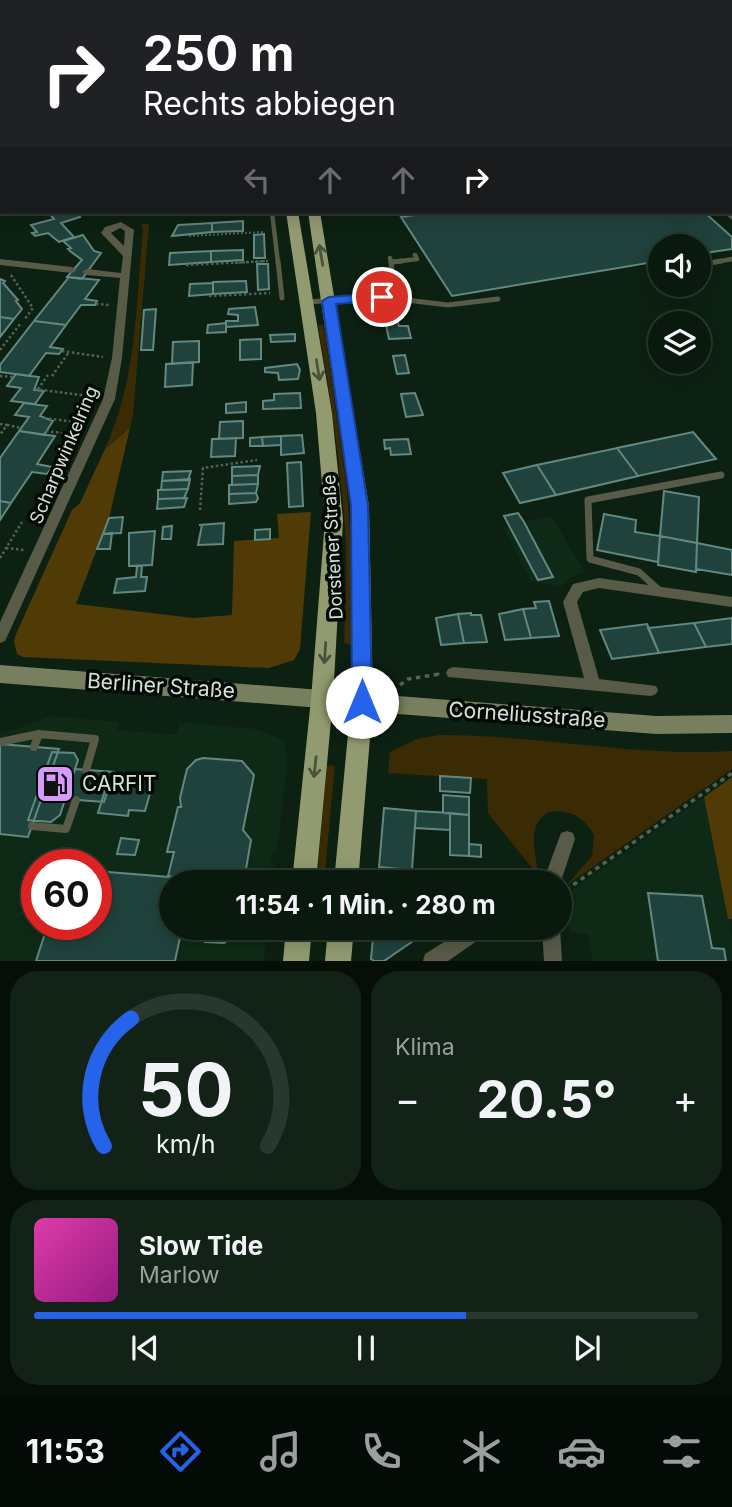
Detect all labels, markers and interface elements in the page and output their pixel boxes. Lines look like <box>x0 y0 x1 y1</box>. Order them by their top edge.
text: 250 m <box>143 24 295 83</box>
icon: right <box>28 28 119 119</box>
text: Rechts abbiegen <box>143 84 396 123</box>
icon: left <box>238 161 276 199</box>
icon: ahead <box>311 161 349 199</box>
icon: ahead <box>384 161 422 199</box>
icon: right <box>457 161 495 199</box>
map controls <box>648 234 711 374</box>
button: sound <box>648 234 711 297</box>
one-way arrow <box>314 244 327 267</box>
pin <box>352 267 412 327</box>
icon: arrive <box>363 278 401 316</box>
button: layers <box>648 311 711 374</box>
one-way arrow <box>312 358 325 381</box>
street label: Scharpwinkelring <box>25 383 102 527</box>
street label: Dorstener Straße <box>318 474 347 620</box>
one-way arrow <box>318 641 331 664</box>
position arrow <box>325 665 399 739</box>
street label: Berliner Straße <box>86 668 236 703</box>
street label: Corneliusstraße <box>448 697 606 732</box>
one-way arrow <box>308 755 321 777</box>
fuel station icon: CARFIT <box>34 763 76 805</box>
place label: CARFIT <box>82 771 157 796</box>
speed limit sign: 60 <box>21 849 112 940</box>
text: 11:54 · 1 Min. · 280 m <box>235 889 496 920</box>
text: Klima <box>395 1033 455 1061</box>
text: 50 <box>138 1046 233 1135</box>
text: 20.5° <box>476 1068 617 1131</box>
text: − <box>395 1076 420 1122</box>
text: + <box>673 1076 698 1122</box>
text: km/h <box>156 1129 215 1159</box>
text: Slow Tide <box>139 1230 263 1261</box>
text: Marlow <box>139 1261 219 1289</box>
icon: previous <box>126 1329 164 1367</box>
icon: pause <box>347 1329 385 1367</box>
icon: next <box>568 1329 606 1367</box>
icon: directions <box>156 1427 205 1476</box>
icon: music <box>256 1427 305 1476</box>
icon: phone <box>357 1427 406 1476</box>
icon: climate <box>457 1427 506 1476</box>
icon: car <box>557 1427 606 1476</box>
icon: filters <box>657 1427 706 1476</box>
text: 11:53 <box>26 1432 105 1471</box>

